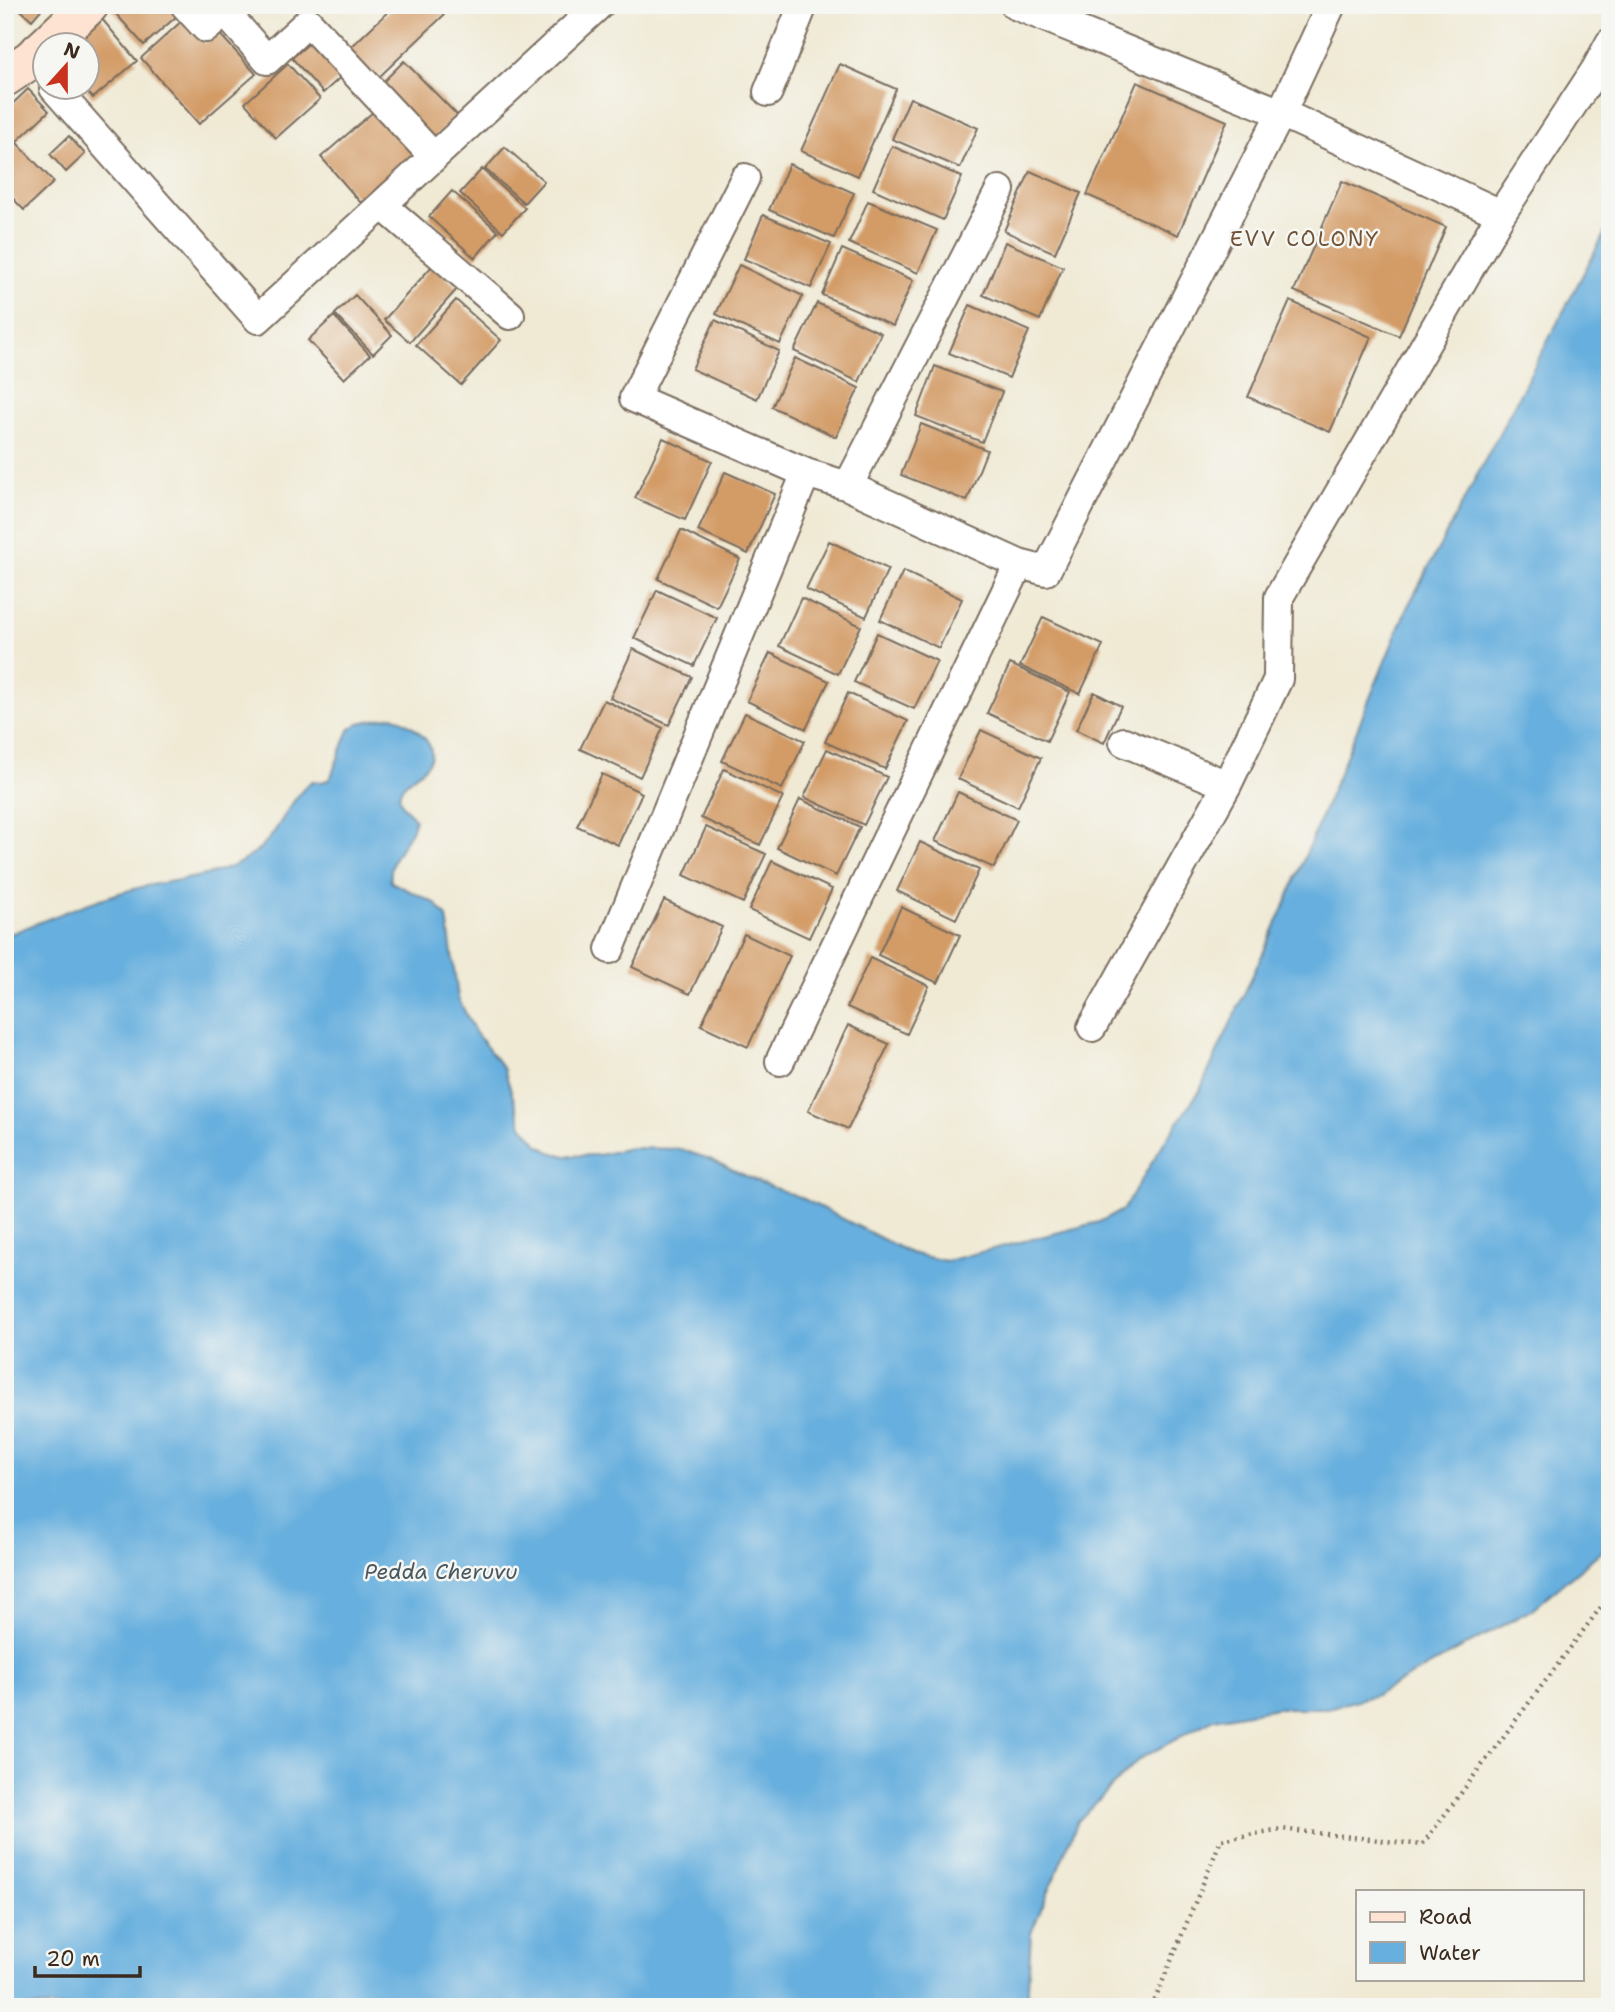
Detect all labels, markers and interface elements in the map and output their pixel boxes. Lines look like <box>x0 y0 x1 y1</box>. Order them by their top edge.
north arrow <box>32 32 102 102</box>
text: N <box>60 36 83 65</box>
district label: EVV COLONY <box>1230 225 1380 253</box>
water label: Pedda Cheruvu <box>365 1558 517 1586</box>
legend <box>1356 1890 1584 1980</box>
text: Road <box>1419 1903 1472 1931</box>
scale bar <box>35 1935 140 1979</box>
text: Water <box>1419 1939 1481 1967</box>
text: 20 m <box>46 1945 100 1973</box>

